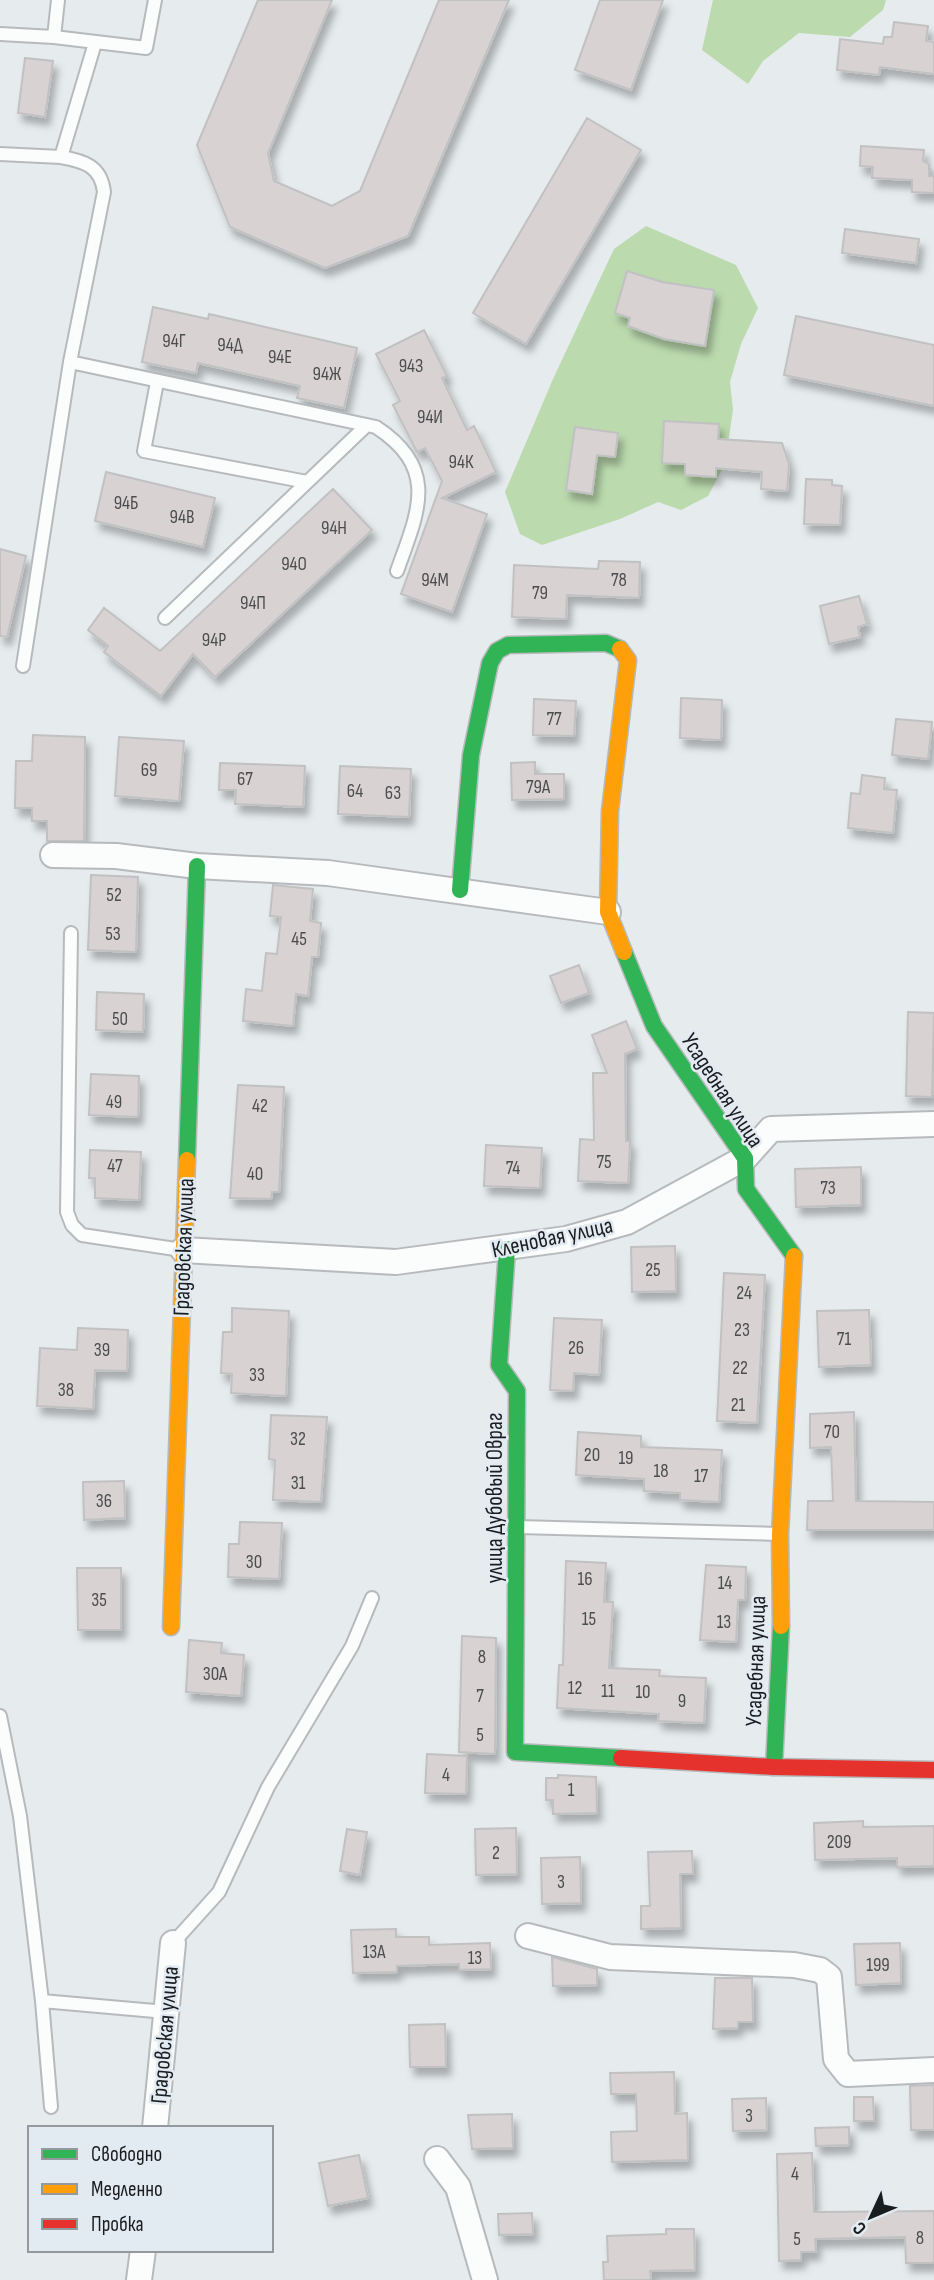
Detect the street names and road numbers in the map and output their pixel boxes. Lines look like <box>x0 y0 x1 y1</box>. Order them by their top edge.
street label: Усадебная улица <box>675 1028 770 1153</box>
street label: Градовская улица <box>168 1178 200 1316</box>
street label: Кленовая улица <box>489 1211 615 1264</box>
street label: улица Дубовый Овраг <box>481 1413 509 1583</box>
street label: Усадебная улица <box>740 1595 772 1727</box>
street label: Градовская улица <box>145 1965 185 2105</box>

